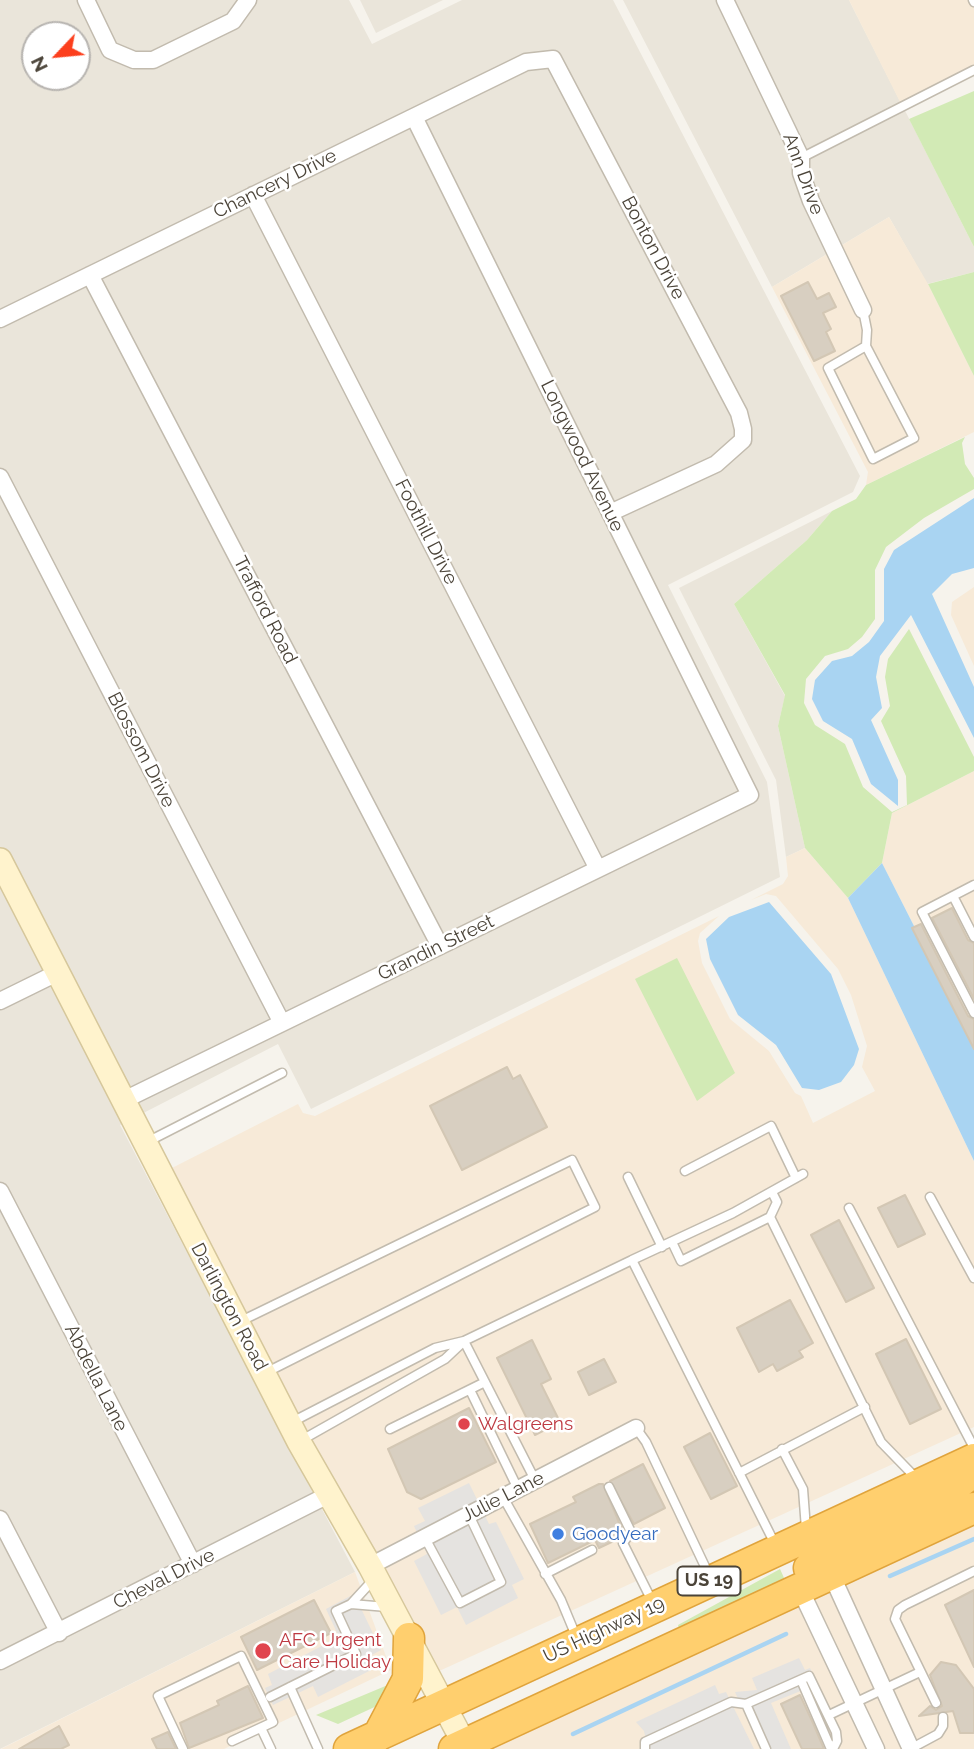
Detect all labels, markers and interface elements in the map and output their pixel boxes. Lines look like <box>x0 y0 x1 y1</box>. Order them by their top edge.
north arrow <box>21 21 91 91</box>
text: N <box>26 53 52 76</box>
street label: Ann Drive <box>778 130 828 218</box>
street label: Chancery Drive <box>210 144 340 224</box>
street label: Bonton Drive <box>616 192 690 304</box>
street label: Longwood Avenue <box>535 376 629 536</box>
street label: Foothill Drive <box>390 476 462 588</box>
street label: Trafford Road <box>228 552 302 668</box>
street label: Blossom Drive <box>102 689 180 811</box>
street label: Grandin Street <box>374 910 498 986</box>
street label: Darlington Road <box>186 1239 272 1375</box>
street label: Abdella Lane <box>59 1321 133 1435</box>
place label: Walgreens <box>478 1413 573 1435</box>
marker: Walgreens <box>456 1416 472 1432</box>
street label: Julie Lane <box>458 1467 548 1527</box>
place label: Goodyear <box>572 1523 658 1545</box>
marker: Goodyear <box>550 1526 566 1542</box>
street label: Cheval Drive <box>110 1544 218 1614</box>
road number: US 19 <box>678 1566 740 1596</box>
street label: US Highway 19 <box>540 1592 668 1668</box>
place label: AFC Urgent Care Holiday <box>279 1629 391 1673</box>
marker: AFC Urgent Care Holiday <box>253 1641 273 1661</box>

